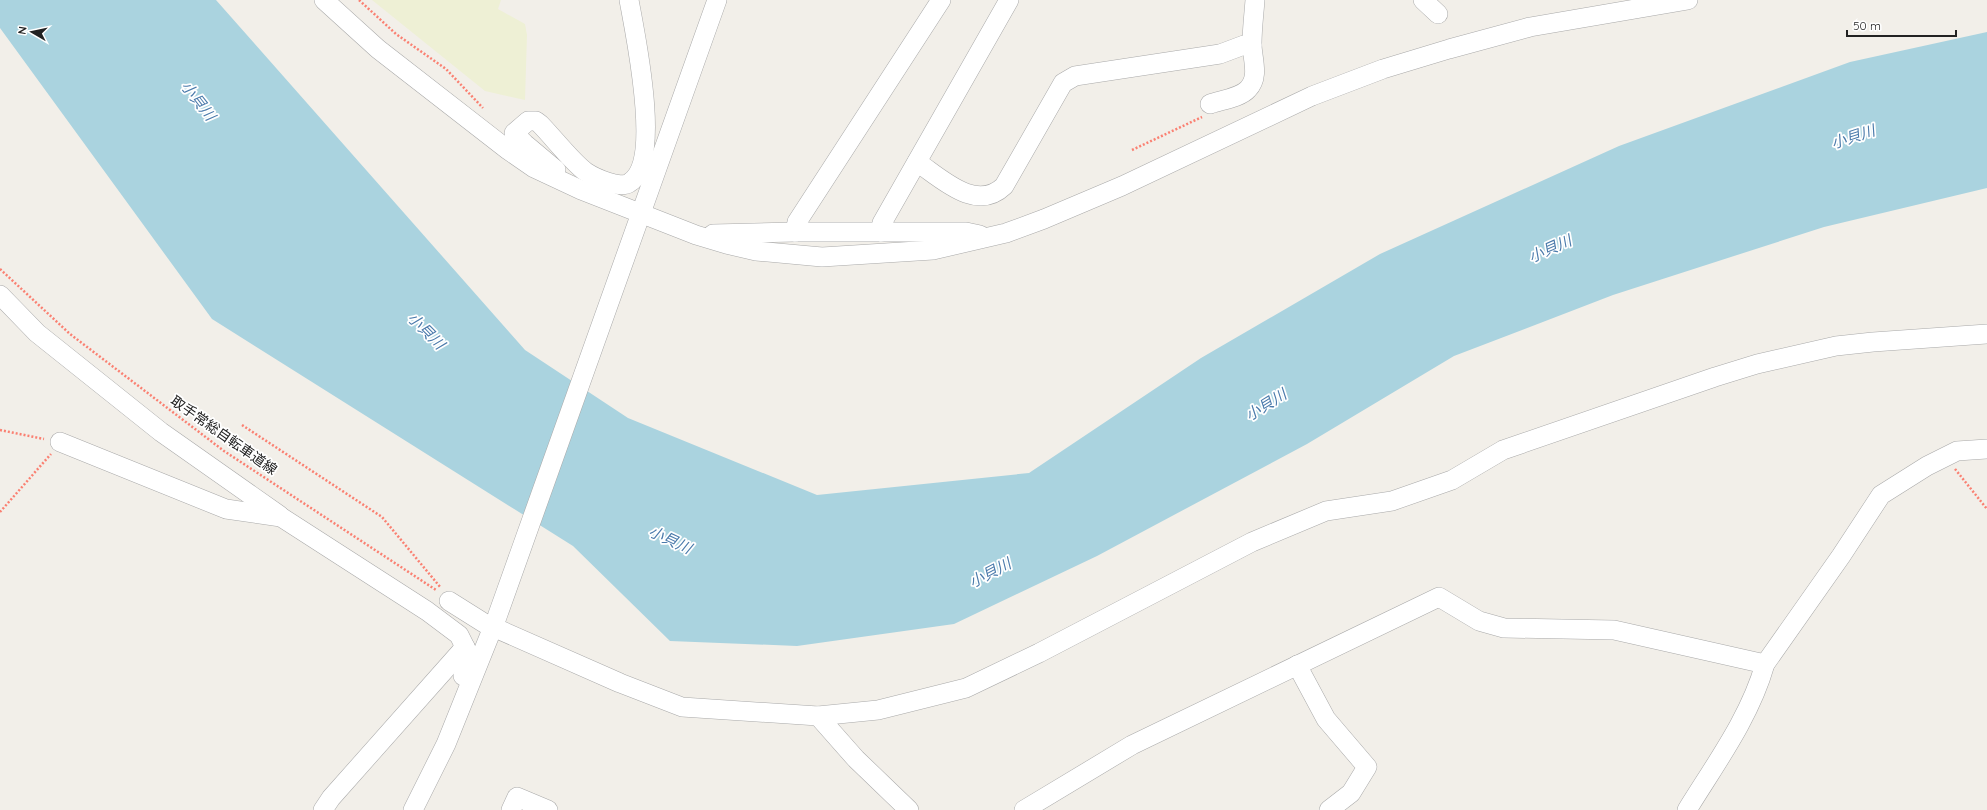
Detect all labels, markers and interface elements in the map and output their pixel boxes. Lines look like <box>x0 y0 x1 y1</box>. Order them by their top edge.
north arrow <box>12 12 52 52</box>
scale bar <box>1847 12 1956 38</box>
text: 50 m <box>1853 18 1881 33</box>
text: N <box>15 25 30 36</box>
water label: 小貝川 <box>177 77 221 126</box>
water label: 小貝川 <box>1829 120 1879 153</box>
water label: 小貝川 <box>1525 230 1576 266</box>
water label: 小貝川 <box>404 308 450 355</box>
water label: 小貝川 <box>1242 384 1292 425</box>
street label: 取手常総自転車道線 <box>167 391 281 479</box>
water label: 小貝川 <box>646 521 696 559</box>
water label: 小貝川 <box>965 553 1016 592</box>

